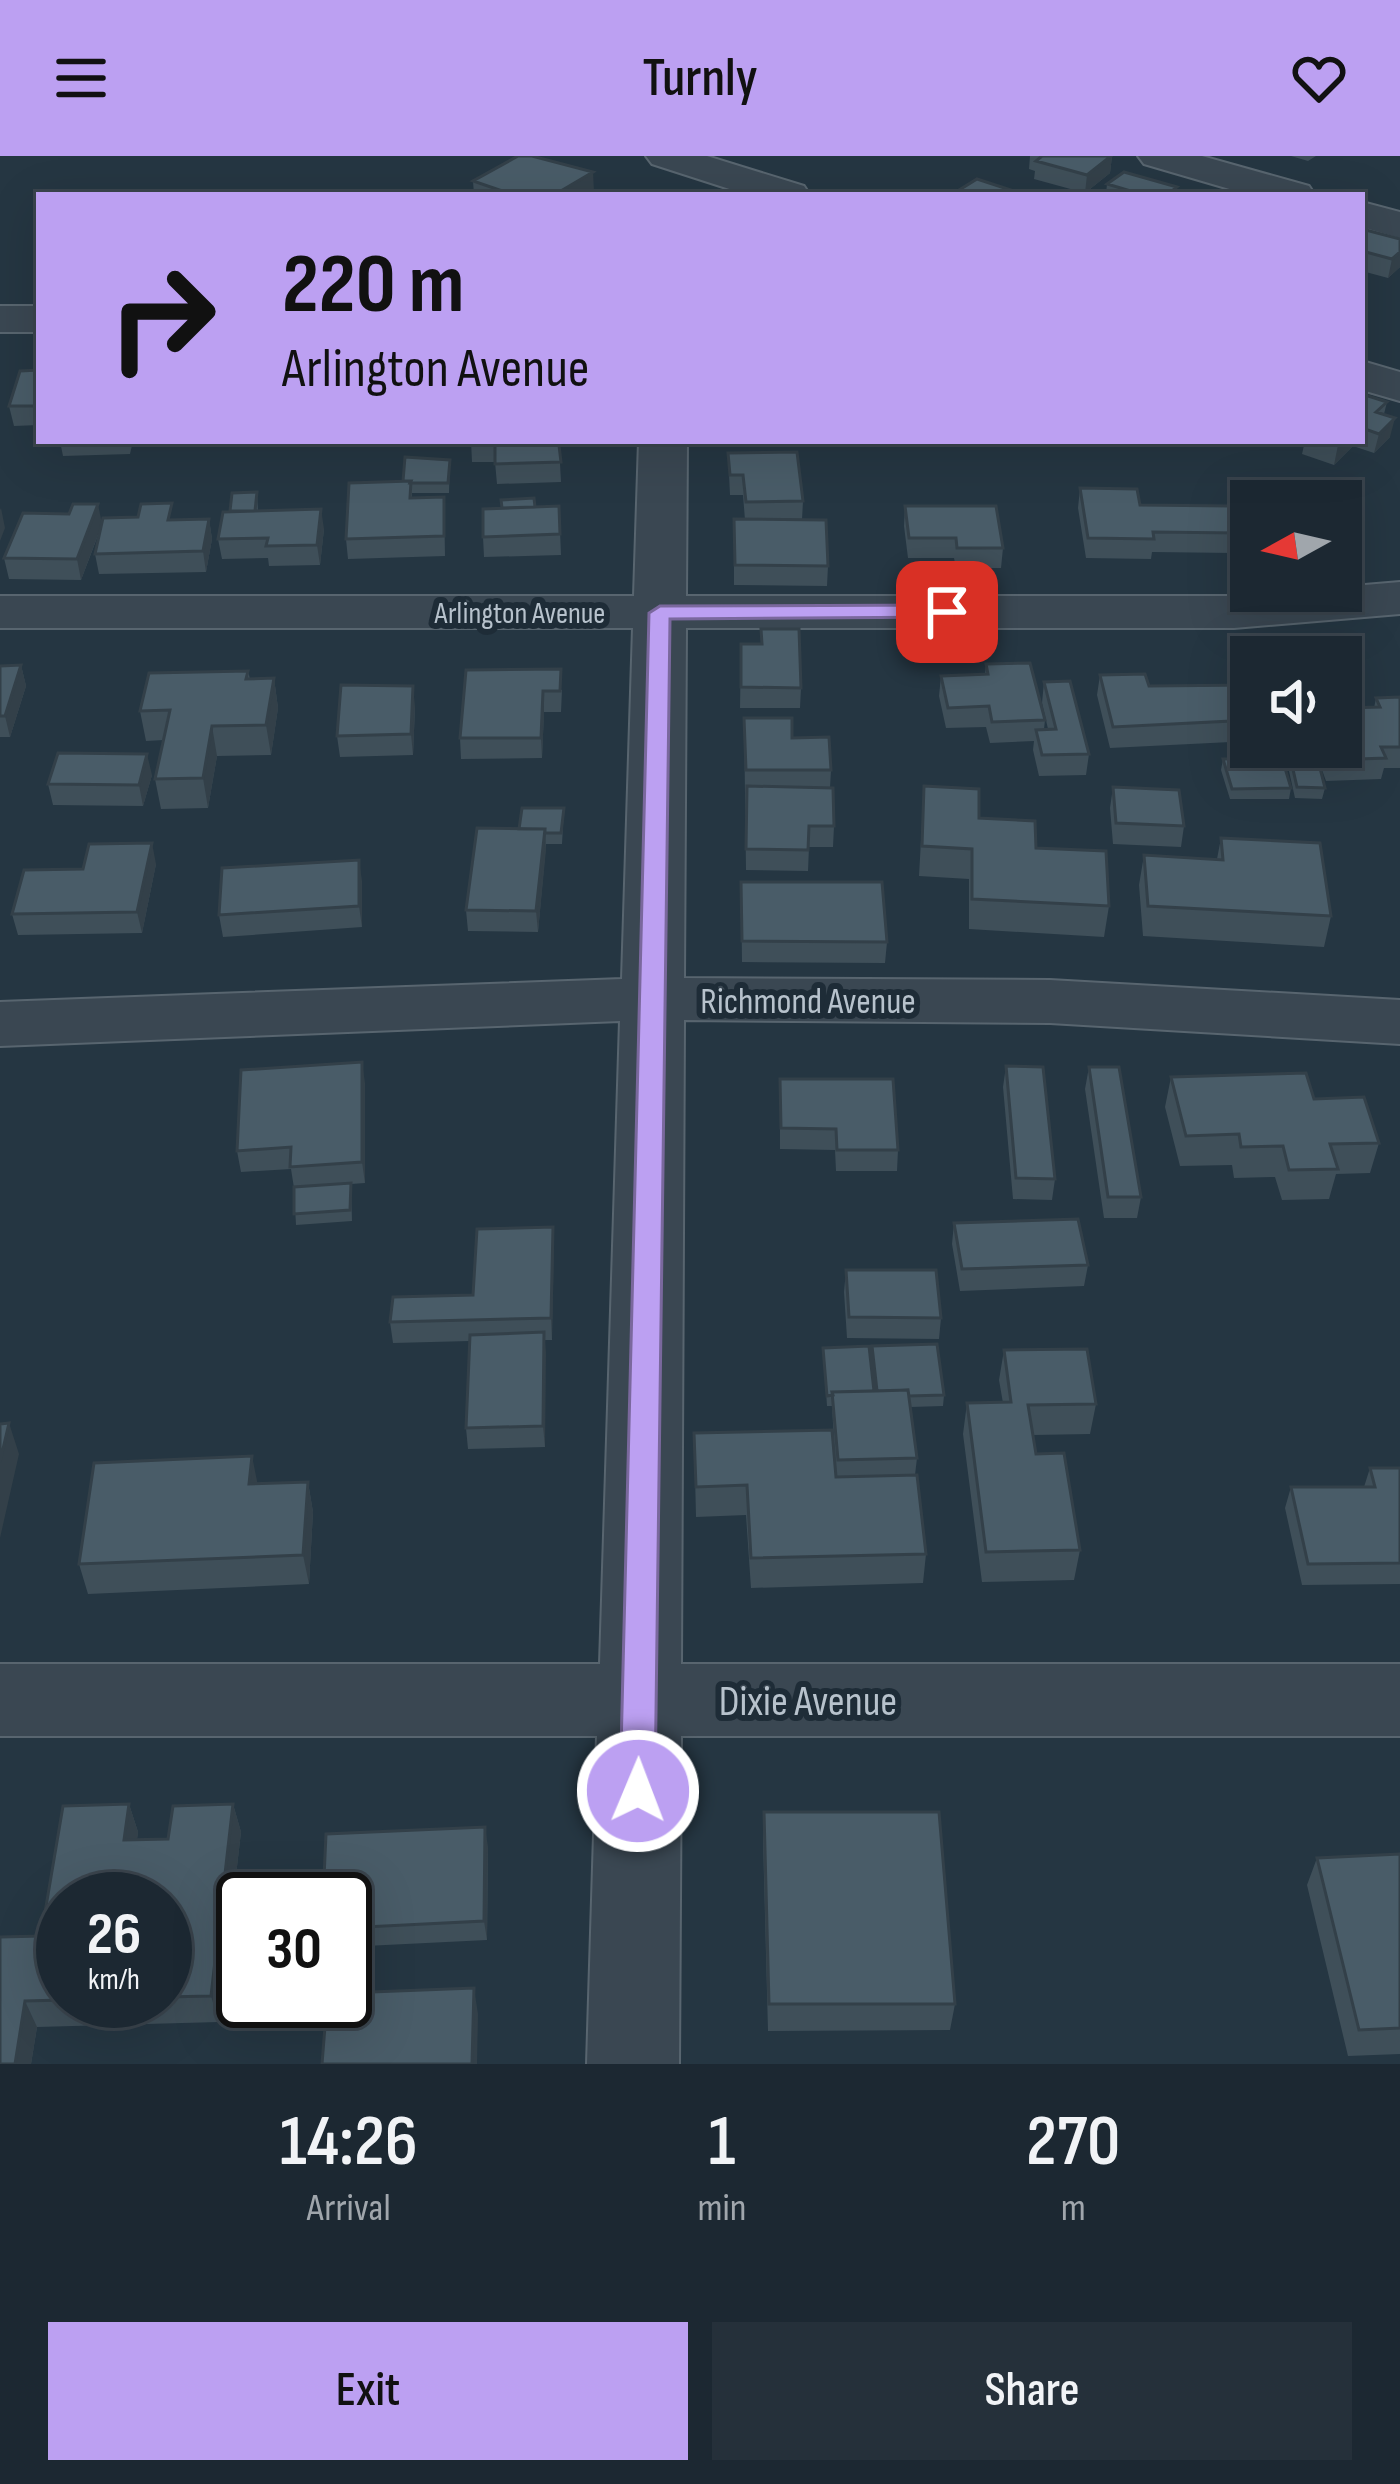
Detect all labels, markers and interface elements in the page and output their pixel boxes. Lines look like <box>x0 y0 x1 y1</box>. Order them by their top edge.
icon: menu <box>48 45 114 111</box>
icon: heart <box>1286 45 1352 111</box>
text: Turnly <box>643 46 757 111</box>
text: 220 m <box>282 235 464 336</box>
icon: right <box>84 240 240 396</box>
text: Arlington Avenue <box>282 337 589 402</box>
north arrow <box>1230 480 1362 612</box>
map controls <box>1230 480 1362 768</box>
pin <box>896 561 998 663</box>
icon: arrive <box>914 579 980 645</box>
street label: Arlington Avenue <box>434 596 605 632</box>
button: sound <box>1230 636 1362 768</box>
street label: Richmond Avenue <box>700 981 916 1024</box>
street label: Dixie Avenue <box>719 1677 897 1728</box>
position arrow <box>575 1728 701 1854</box>
speed limit sign: 30 <box>216 1872 372 2028</box>
text: 26 <box>87 1899 141 1971</box>
text: km/h <box>88 1962 140 1998</box>
text: 14:26 <box>280 2099 418 2186</box>
text: 1 <box>708 2099 735 2186</box>
text: 270 <box>1026 2099 1120 2186</box>
text: Arrival <box>307 2185 391 2232</box>
text: min <box>697 2185 746 2232</box>
text: m <box>1061 2185 1086 2232</box>
button: Exit <box>48 2322 688 2460</box>
button: Share <box>712 2322 1352 2460</box>

